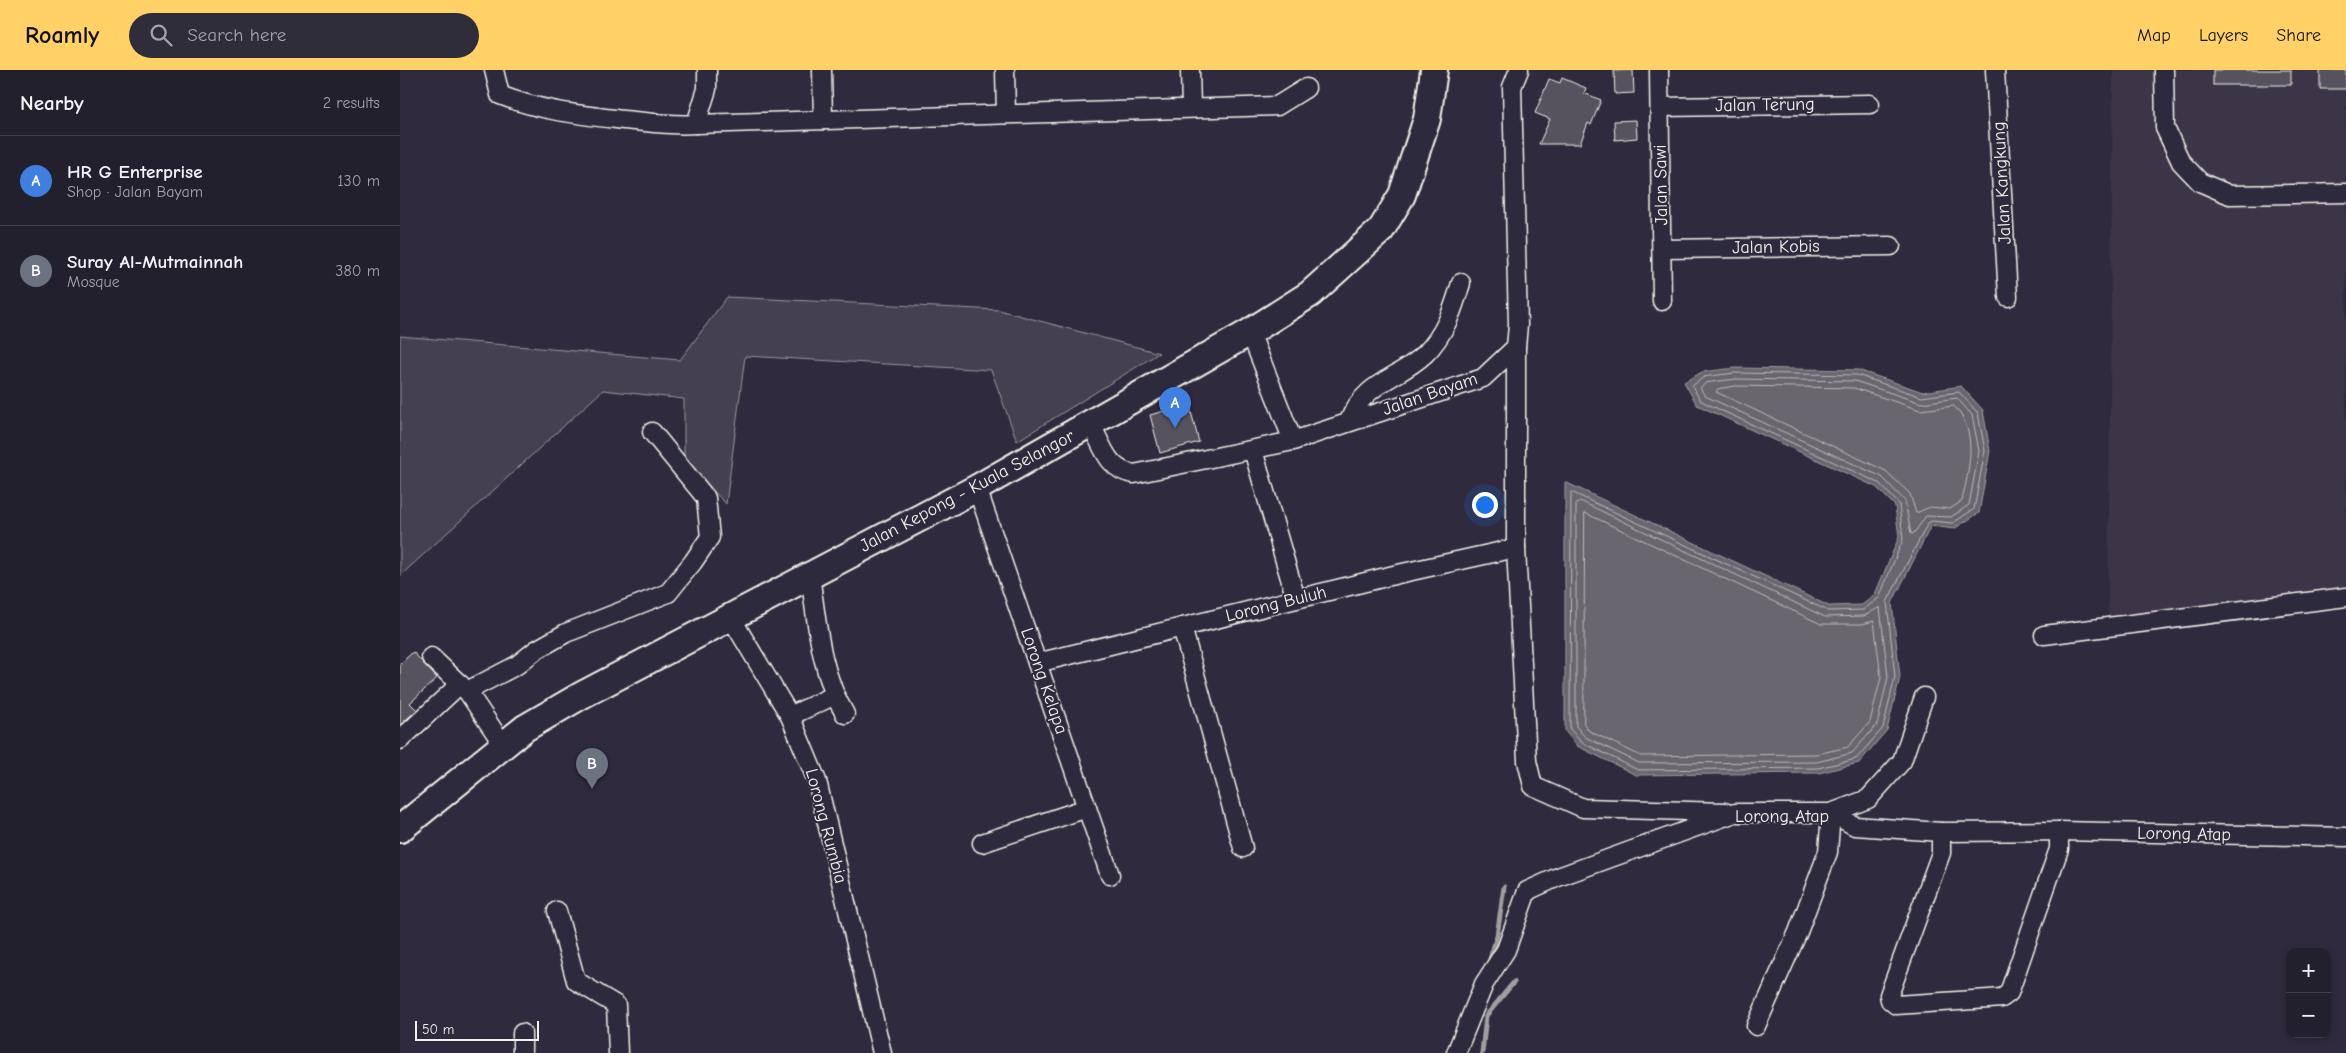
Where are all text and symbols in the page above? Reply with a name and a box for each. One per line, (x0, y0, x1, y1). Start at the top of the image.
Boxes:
search box (129, 13, 479, 58)
text: Roamly (25, 21, 99, 49)
icon: search (147, 21, 175, 49)
text: Search here (187, 24, 286, 46)
text: Map (2137, 25, 2171, 46)
text: Layers (2199, 25, 2248, 46)
text: Share (2276, 25, 2321, 46)
text: Nearby (20, 91, 84, 115)
text: 2 results (323, 94, 380, 112)
street label: Jalan Terung (1715, 94, 1815, 116)
street label: Jalan Kangkung (1988, 121, 2016, 245)
street label: Jalan Sawi (1650, 144, 1672, 226)
text: HR G Enterprise (67, 161, 203, 183)
text: A (32, 172, 40, 190)
text: 130 m (337, 172, 380, 190)
text: Shop · Jalan Bayam (67, 183, 203, 201)
street label: Jalan Kobis (1732, 236, 1820, 258)
text: Suray Al-Mutmainnah (67, 251, 243, 273)
text: B (31, 262, 41, 280)
text: 380 m (335, 262, 380, 280)
text: Mosque (67, 273, 120, 291)
street label: Jalan Bayam (1380, 368, 1480, 420)
pin: A (1159, 387, 1191, 428)
street label: Jalan Kepong - Kuala Selangor (856, 425, 1079, 557)
your location (1472, 492, 1498, 518)
street label: Lorong Buluh (1223, 581, 1329, 627)
street label: Lorong Kelapa (1016, 625, 1072, 737)
pin: B (576, 748, 608, 789)
street label: Lorong Rumbia (801, 766, 851, 886)
street label: Lorong Atap (1735, 806, 1829, 827)
street label: Lorong Atap (2137, 823, 2231, 845)
map controls (2286, 948, 2331, 1038)
button: + (2286, 948, 2331, 993)
button: − (2286, 993, 2331, 1038)
scale bar (415, 1018, 539, 1041)
text: 50 m (422, 1021, 454, 1038)

